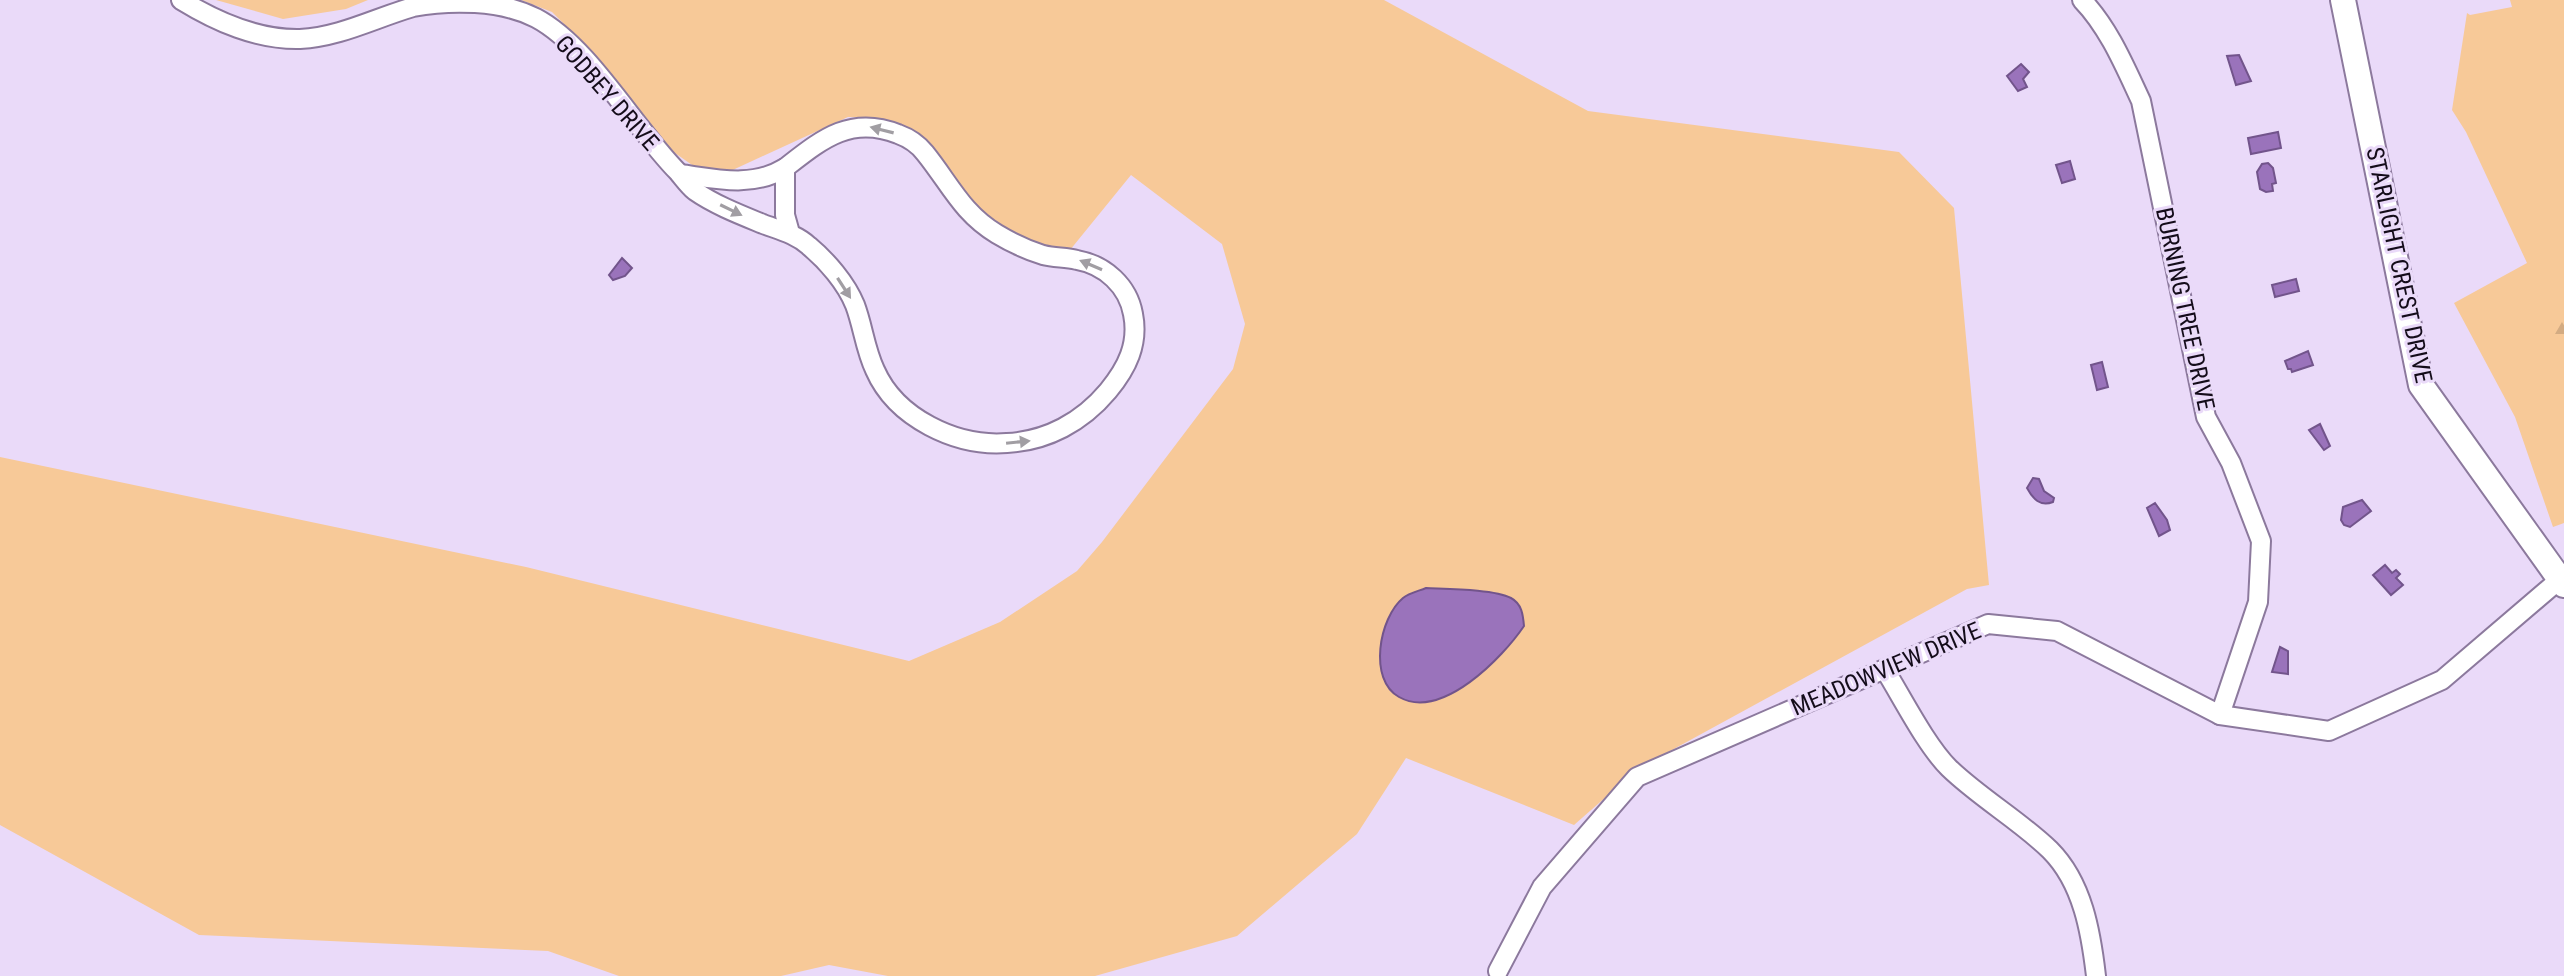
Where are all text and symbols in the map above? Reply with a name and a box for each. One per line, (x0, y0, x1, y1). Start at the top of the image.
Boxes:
street label: GODBEY DRIVE (549, 30, 665, 156)
one-way arrow (869, 123, 894, 135)
street label: STARLIGHT CREST DRIVE (2360, 145, 2438, 386)
one-way arrow (720, 203, 743, 216)
street label: BURNING TREE DRIVE (2150, 205, 2220, 413)
one-way arrow (1079, 259, 1102, 272)
one-way arrow (836, 277, 851, 298)
one-way arrow (1006, 436, 1031, 449)
street label: MEADOWVIEW DRIVE (1787, 616, 1985, 722)

